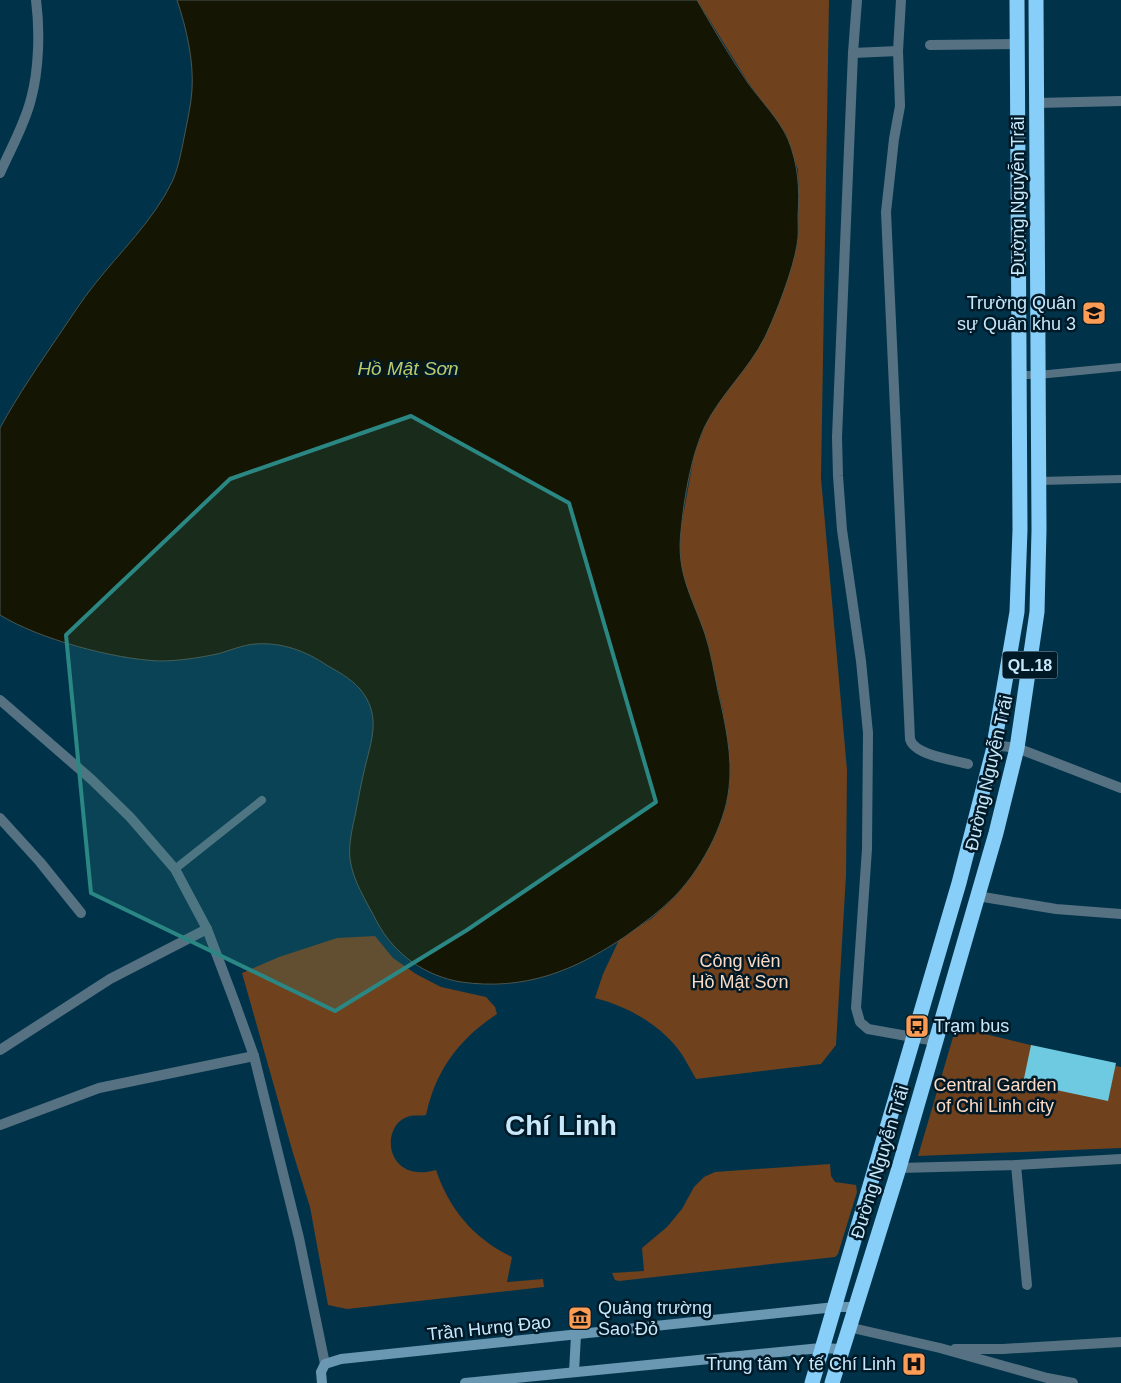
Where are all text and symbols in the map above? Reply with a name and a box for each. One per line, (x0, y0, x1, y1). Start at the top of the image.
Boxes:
street label: Đường Nguyễn Trãi (1007, 117, 1028, 275)
place label: Trường Quân sự Quân khu 3 (957, 293, 1076, 334)
school or university icon: Trường Quân sự Quân khu 3 (1081, 300, 1107, 326)
water label: Hồ Mật Sơn (357, 358, 459, 379)
road number: QL.18 (1002, 652, 1058, 678)
street label: Đường Nguyễn Trãi (960, 693, 1017, 853)
park label: Công viên Hồ Mật Sơn (692, 951, 788, 992)
bus stop icon: Trạm bus (904, 1013, 930, 1039)
place label: Trạm bus (934, 1016, 1009, 1036)
park label: Central Garden of Chi Linh city (933, 1075, 1057, 1116)
street label: Đường Nguyễn Trãi (846, 1083, 913, 1241)
district label: Chí Linh (505, 1110, 617, 1141)
place label: Quảng trường Sao Đỏ (598, 1298, 712, 1339)
museum icon: Quảng trường Sao Đỏ (567, 1305, 593, 1331)
street label: Trần Hưng Đạo (426, 1312, 552, 1344)
hospital icon: Trung tâm Y tế Chí Linh (901, 1351, 927, 1377)
place label: Trung tâm Y tế Chí Linh (706, 1354, 896, 1374)

